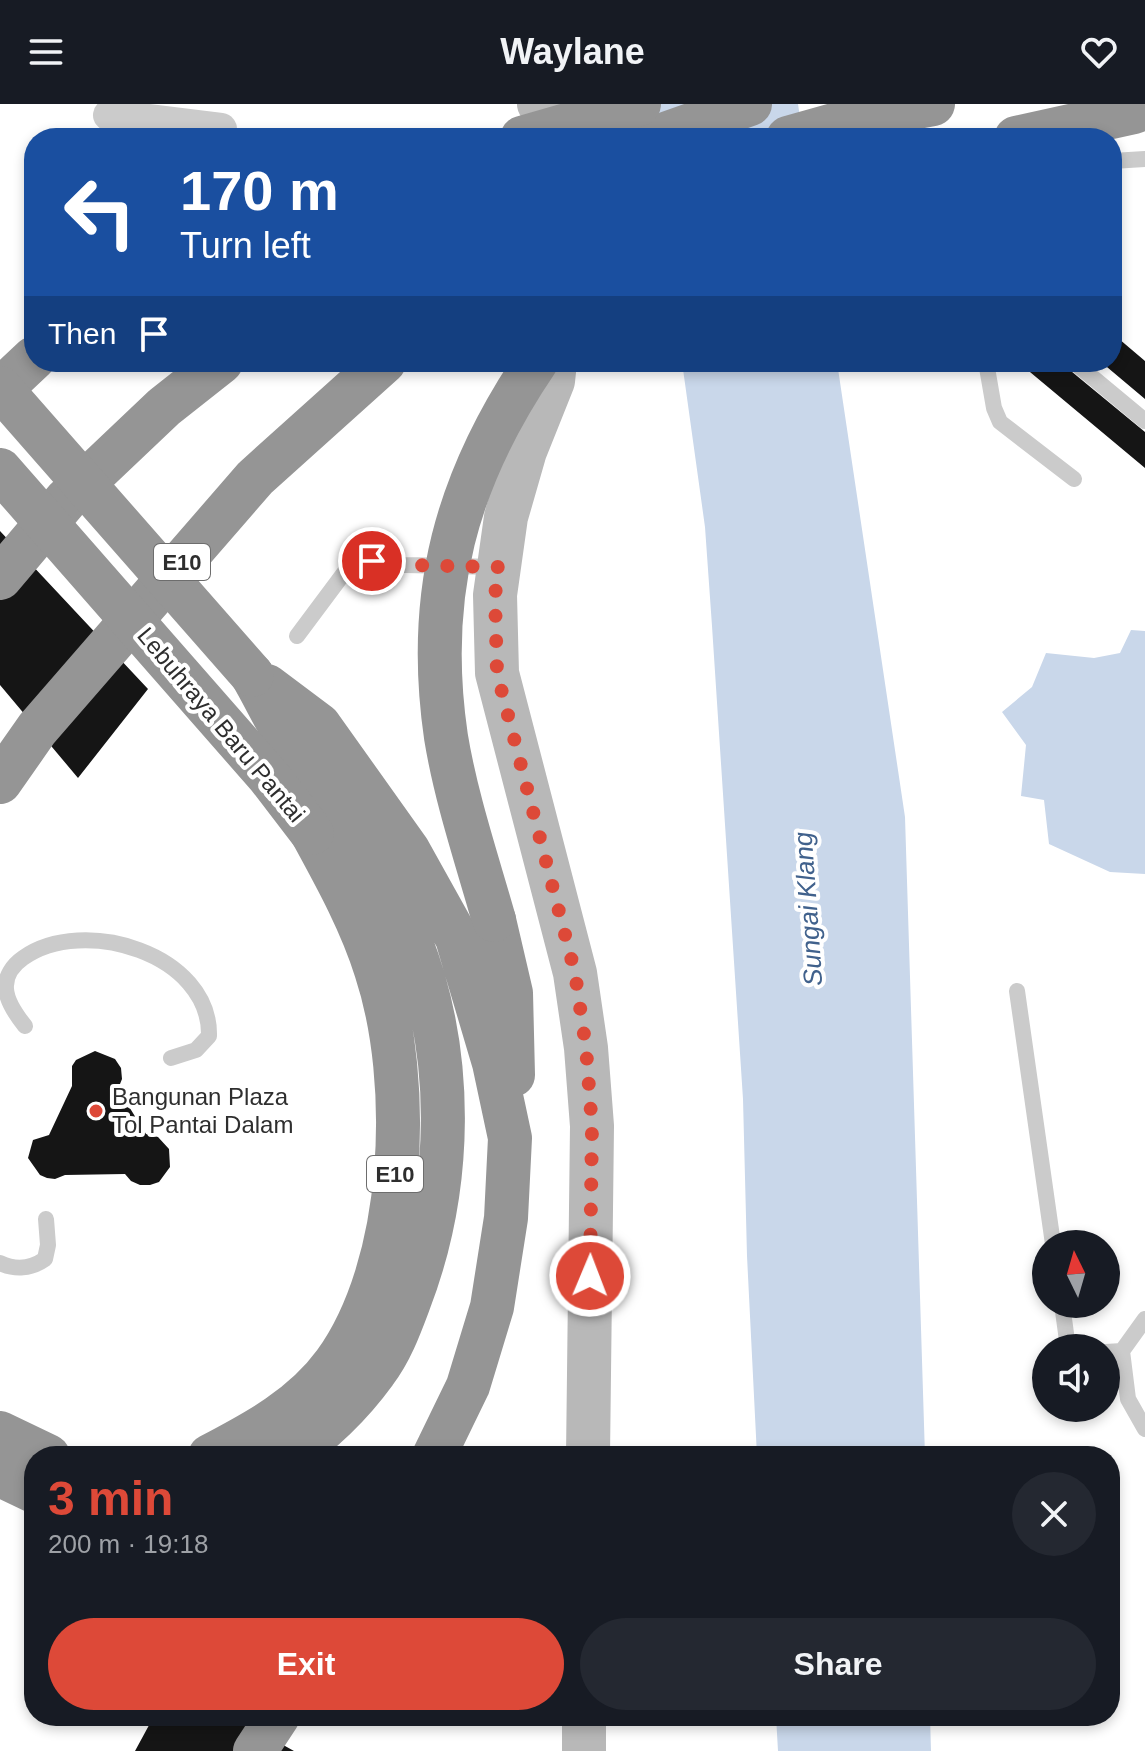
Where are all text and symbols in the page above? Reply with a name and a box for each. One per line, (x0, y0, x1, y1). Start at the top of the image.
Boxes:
icon: menu (24, 30, 68, 74)
icon: heart (1077, 30, 1121, 74)
text: Waylane (500, 31, 645, 72)
text: 170 m (180, 159, 339, 222)
icon: left (48, 160, 152, 264)
text: Turn left (180, 225, 311, 266)
icon: arrive (132, 312, 176, 356)
text: Then (48, 317, 116, 350)
pin (338, 527, 406, 595)
icon: arrive (350, 539, 394, 583)
road number: E10 (154, 544, 210, 580)
street label: Lebuhraya Baru Pantai (132, 622, 311, 827)
water label: Sungai Klang (788, 830, 828, 987)
place label: Bangunan Plaza Tol Pantai Dalam (112, 1083, 293, 1138)
marker: Bangunan Plaza Tol Pantai Dalam (87, 1102, 105, 1120)
road number: E10 (367, 1156, 423, 1192)
north arrow (1032, 1230, 1120, 1318)
map controls (1032, 1230, 1120, 1422)
position arrow (548, 1234, 632, 1318)
button: sound (1032, 1334, 1120, 1422)
text: 3 min (48, 1472, 173, 1525)
button: close (1012, 1472, 1096, 1556)
text: 200 m · 19:18 (48, 1529, 208, 1559)
button: Exit (48, 1618, 564, 1710)
button: Share (580, 1618, 1096, 1710)

